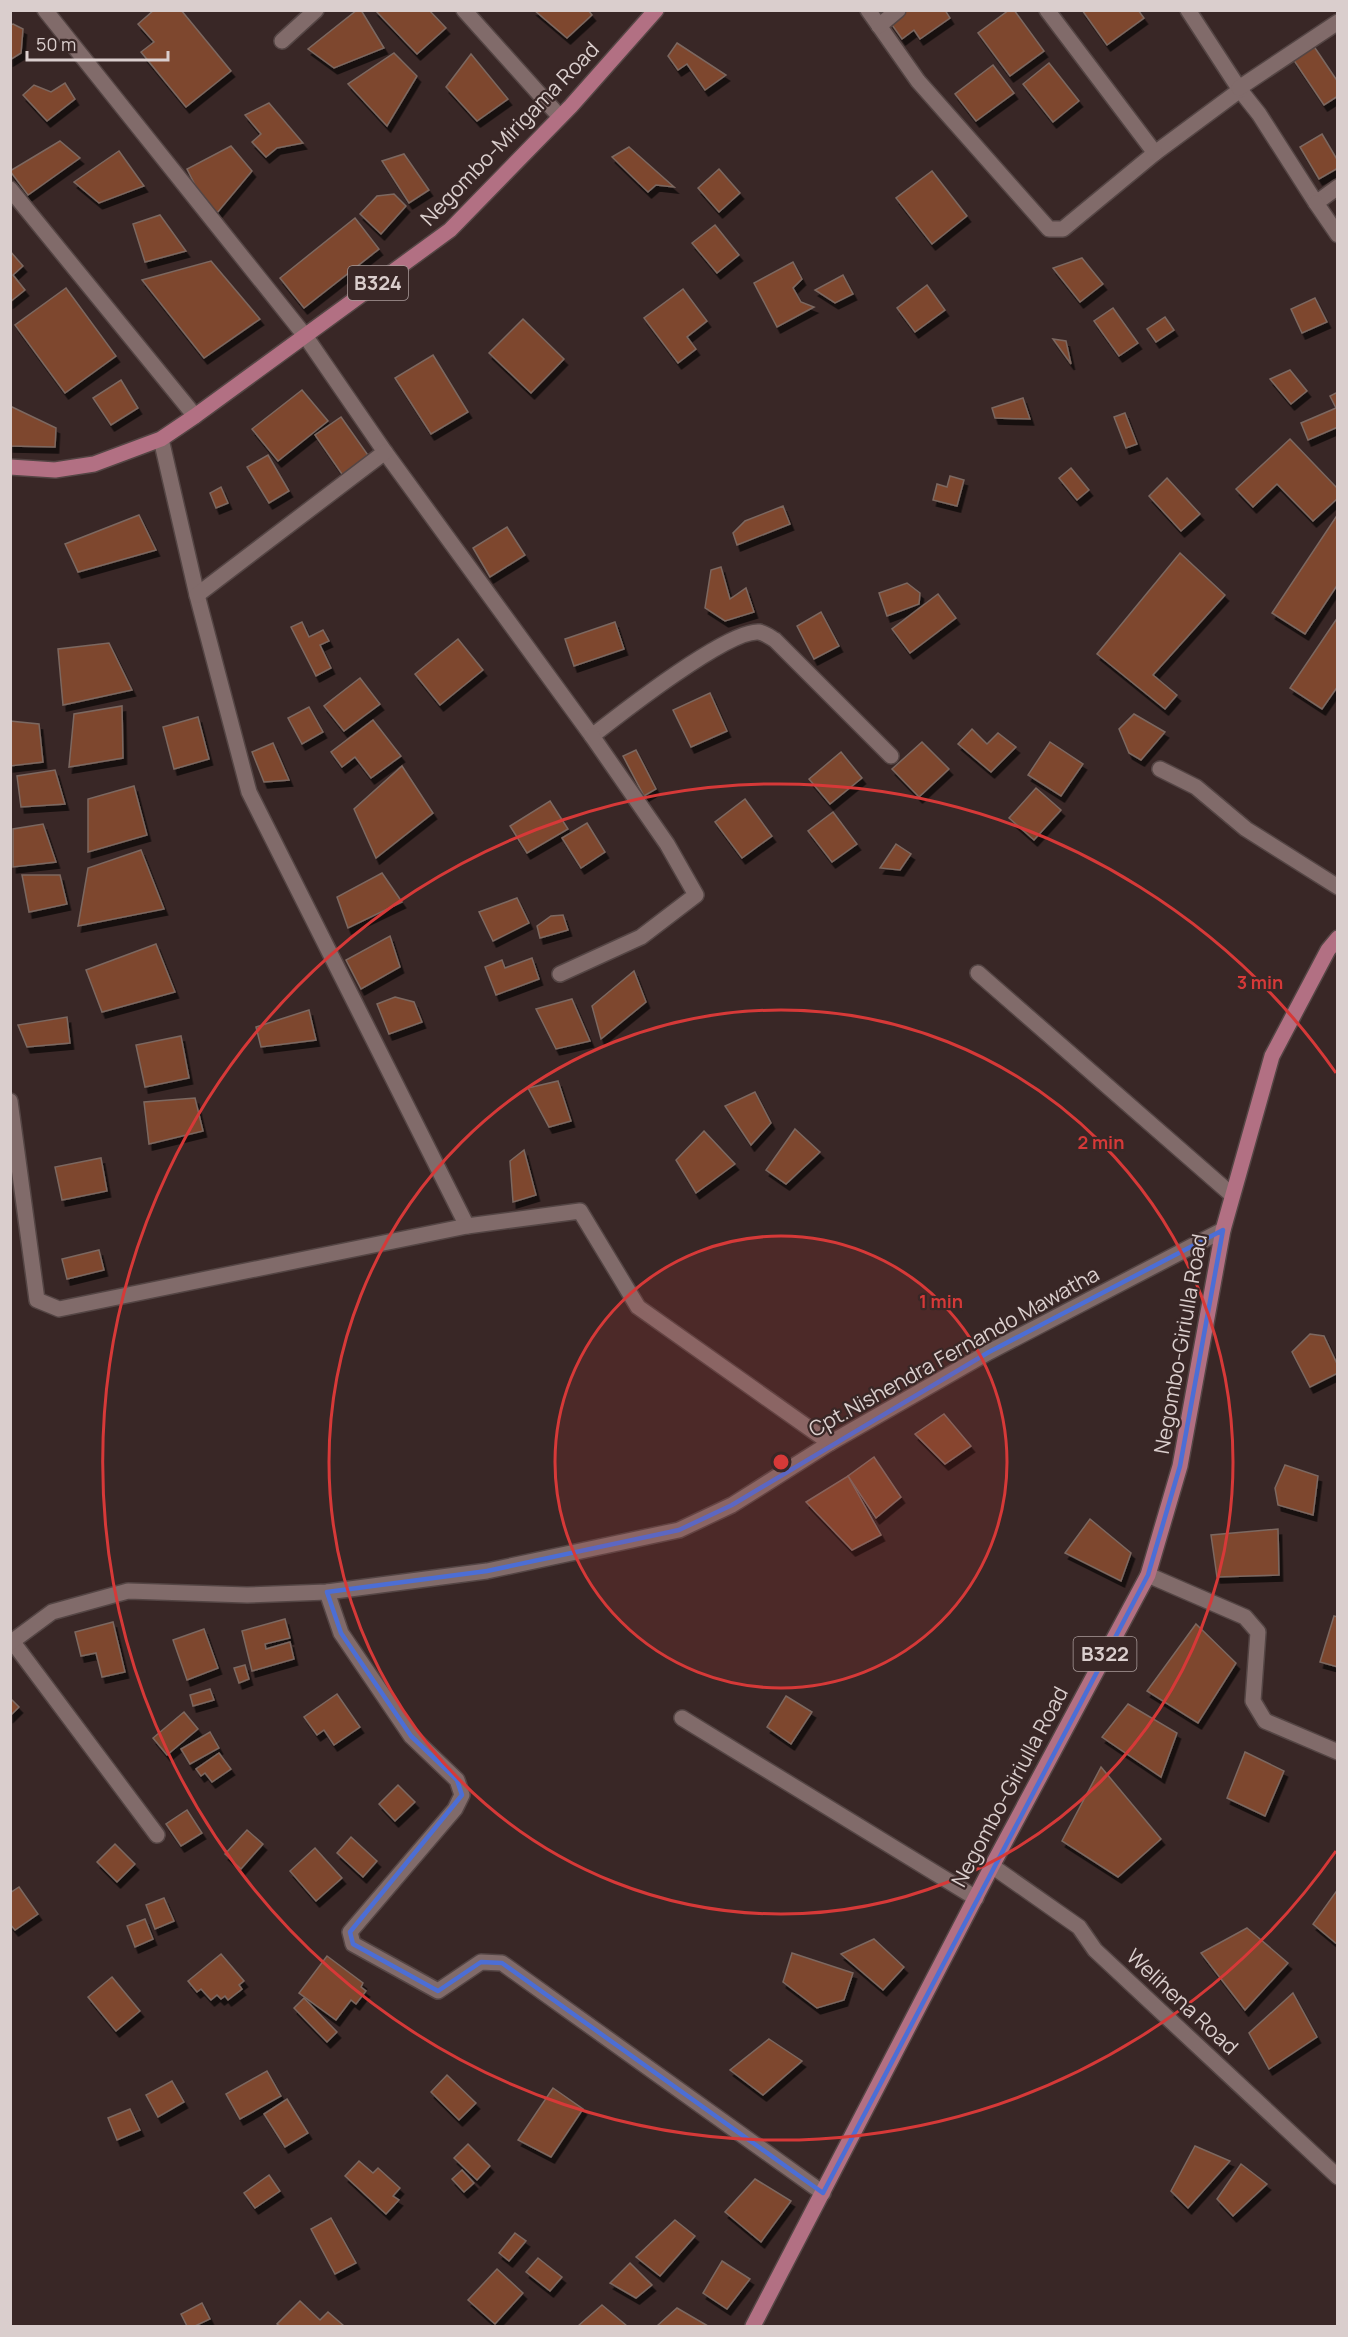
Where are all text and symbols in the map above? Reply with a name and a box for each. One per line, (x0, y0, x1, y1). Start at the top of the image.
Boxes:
scale bar (27, 24, 168, 62)
text: 50 m (36, 32, 76, 56)
street label: Negombo-Mirigama Road (414, 35, 605, 231)
road number: B324 (348, 266, 408, 300)
text: 3 min (1237, 970, 1283, 994)
text: 2 min (1078, 1130, 1124, 1154)
street label: Negombo-Giriulla Road (1147, 1232, 1213, 1456)
street label: Cpt.Nishendra Fernando Mawatha (803, 1259, 1104, 1443)
text: 1 min (919, 1289, 963, 1313)
centre of rings (771, 1452, 791, 1472)
road number: B322 (1074, 1637, 1136, 1671)
street label: Negombo-Giriulla Road (944, 1681, 1074, 1892)
street label: Welihena Road (1121, 1942, 1245, 2060)

